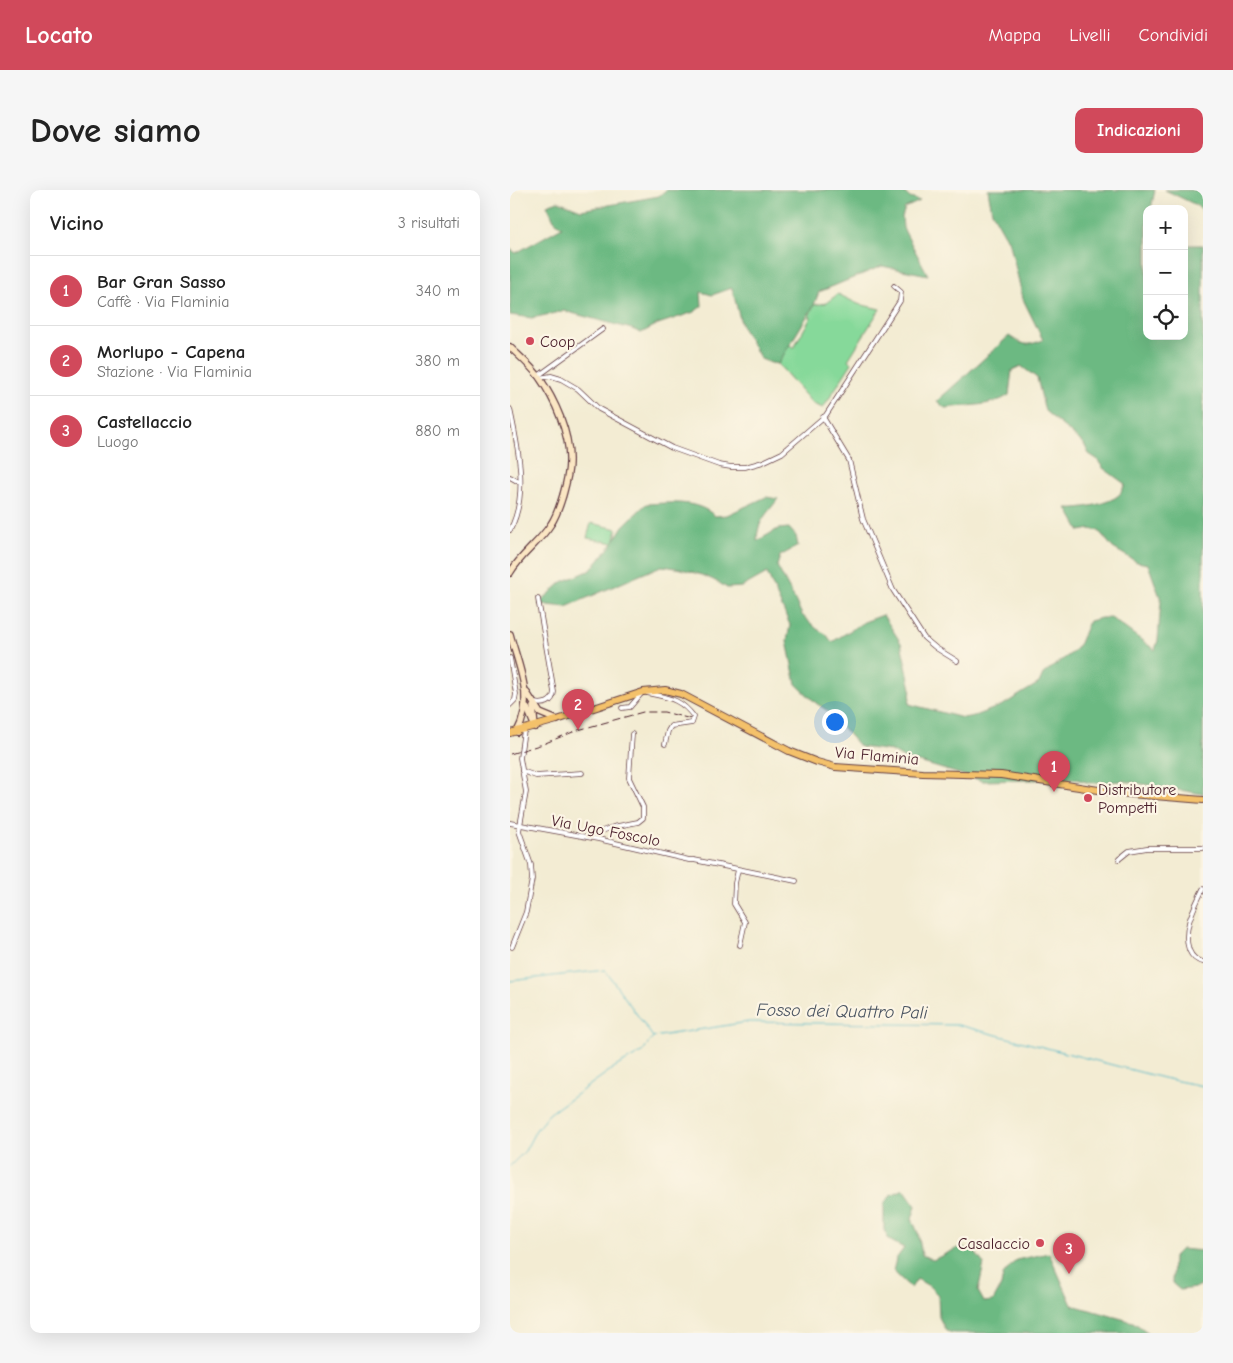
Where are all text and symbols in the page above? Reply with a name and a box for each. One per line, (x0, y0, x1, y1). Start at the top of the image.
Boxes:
text: Locato (25, 21, 93, 49)
text: Mappa (989, 25, 1041, 46)
text: Livelli (1069, 25, 1111, 46)
text: Condividi (1139, 25, 1208, 46)
button: Indicazioni (1075, 108, 1203, 153)
text: Dove siamo (30, 110, 201, 151)
map controls (1143, 205, 1188, 340)
button: + (1143, 205, 1188, 250)
text: Vicino (50, 211, 104, 235)
text: 3 risultati (398, 214, 460, 232)
button: − (1143, 250, 1188, 295)
text: Bar Gran Sasso (97, 271, 226, 293)
text: 1 (63, 282, 69, 300)
text: 340 m (416, 282, 460, 300)
text: Caffè · Via Flaminia (97, 293, 229, 311)
button: locate (1143, 295, 1188, 340)
place label: Coop (540, 333, 575, 351)
marker: Coop (524, 335, 536, 347)
text: Morlupo - Capena (97, 341, 245, 363)
text: 2 (62, 352, 70, 370)
text: 380 m (415, 352, 460, 370)
text: Stazione · Via Flaminia (97, 363, 252, 381)
text: Castellaccio (97, 411, 192, 433)
text: 3 (62, 422, 70, 440)
text: 880 m (415, 422, 460, 440)
text: Luogo (97, 433, 138, 451)
pin: 2 (562, 689, 594, 730)
your location (822, 709, 848, 735)
street label: Via Flaminia (834, 743, 920, 769)
pin: 1 (1038, 751, 1070, 792)
place label: Distributore Pompetti (1098, 781, 1176, 817)
marker: Distributore Pompetti (1082, 792, 1094, 804)
street label: Via Ugo Foscolo (550, 812, 662, 850)
water label: Fosso dei Quattro Pali (756, 1000, 929, 1024)
pin: 3 (1053, 1233, 1085, 1274)
place label: Casalaccio (958, 1235, 1030, 1253)
marker: Casalaccio (1034, 1237, 1046, 1249)

